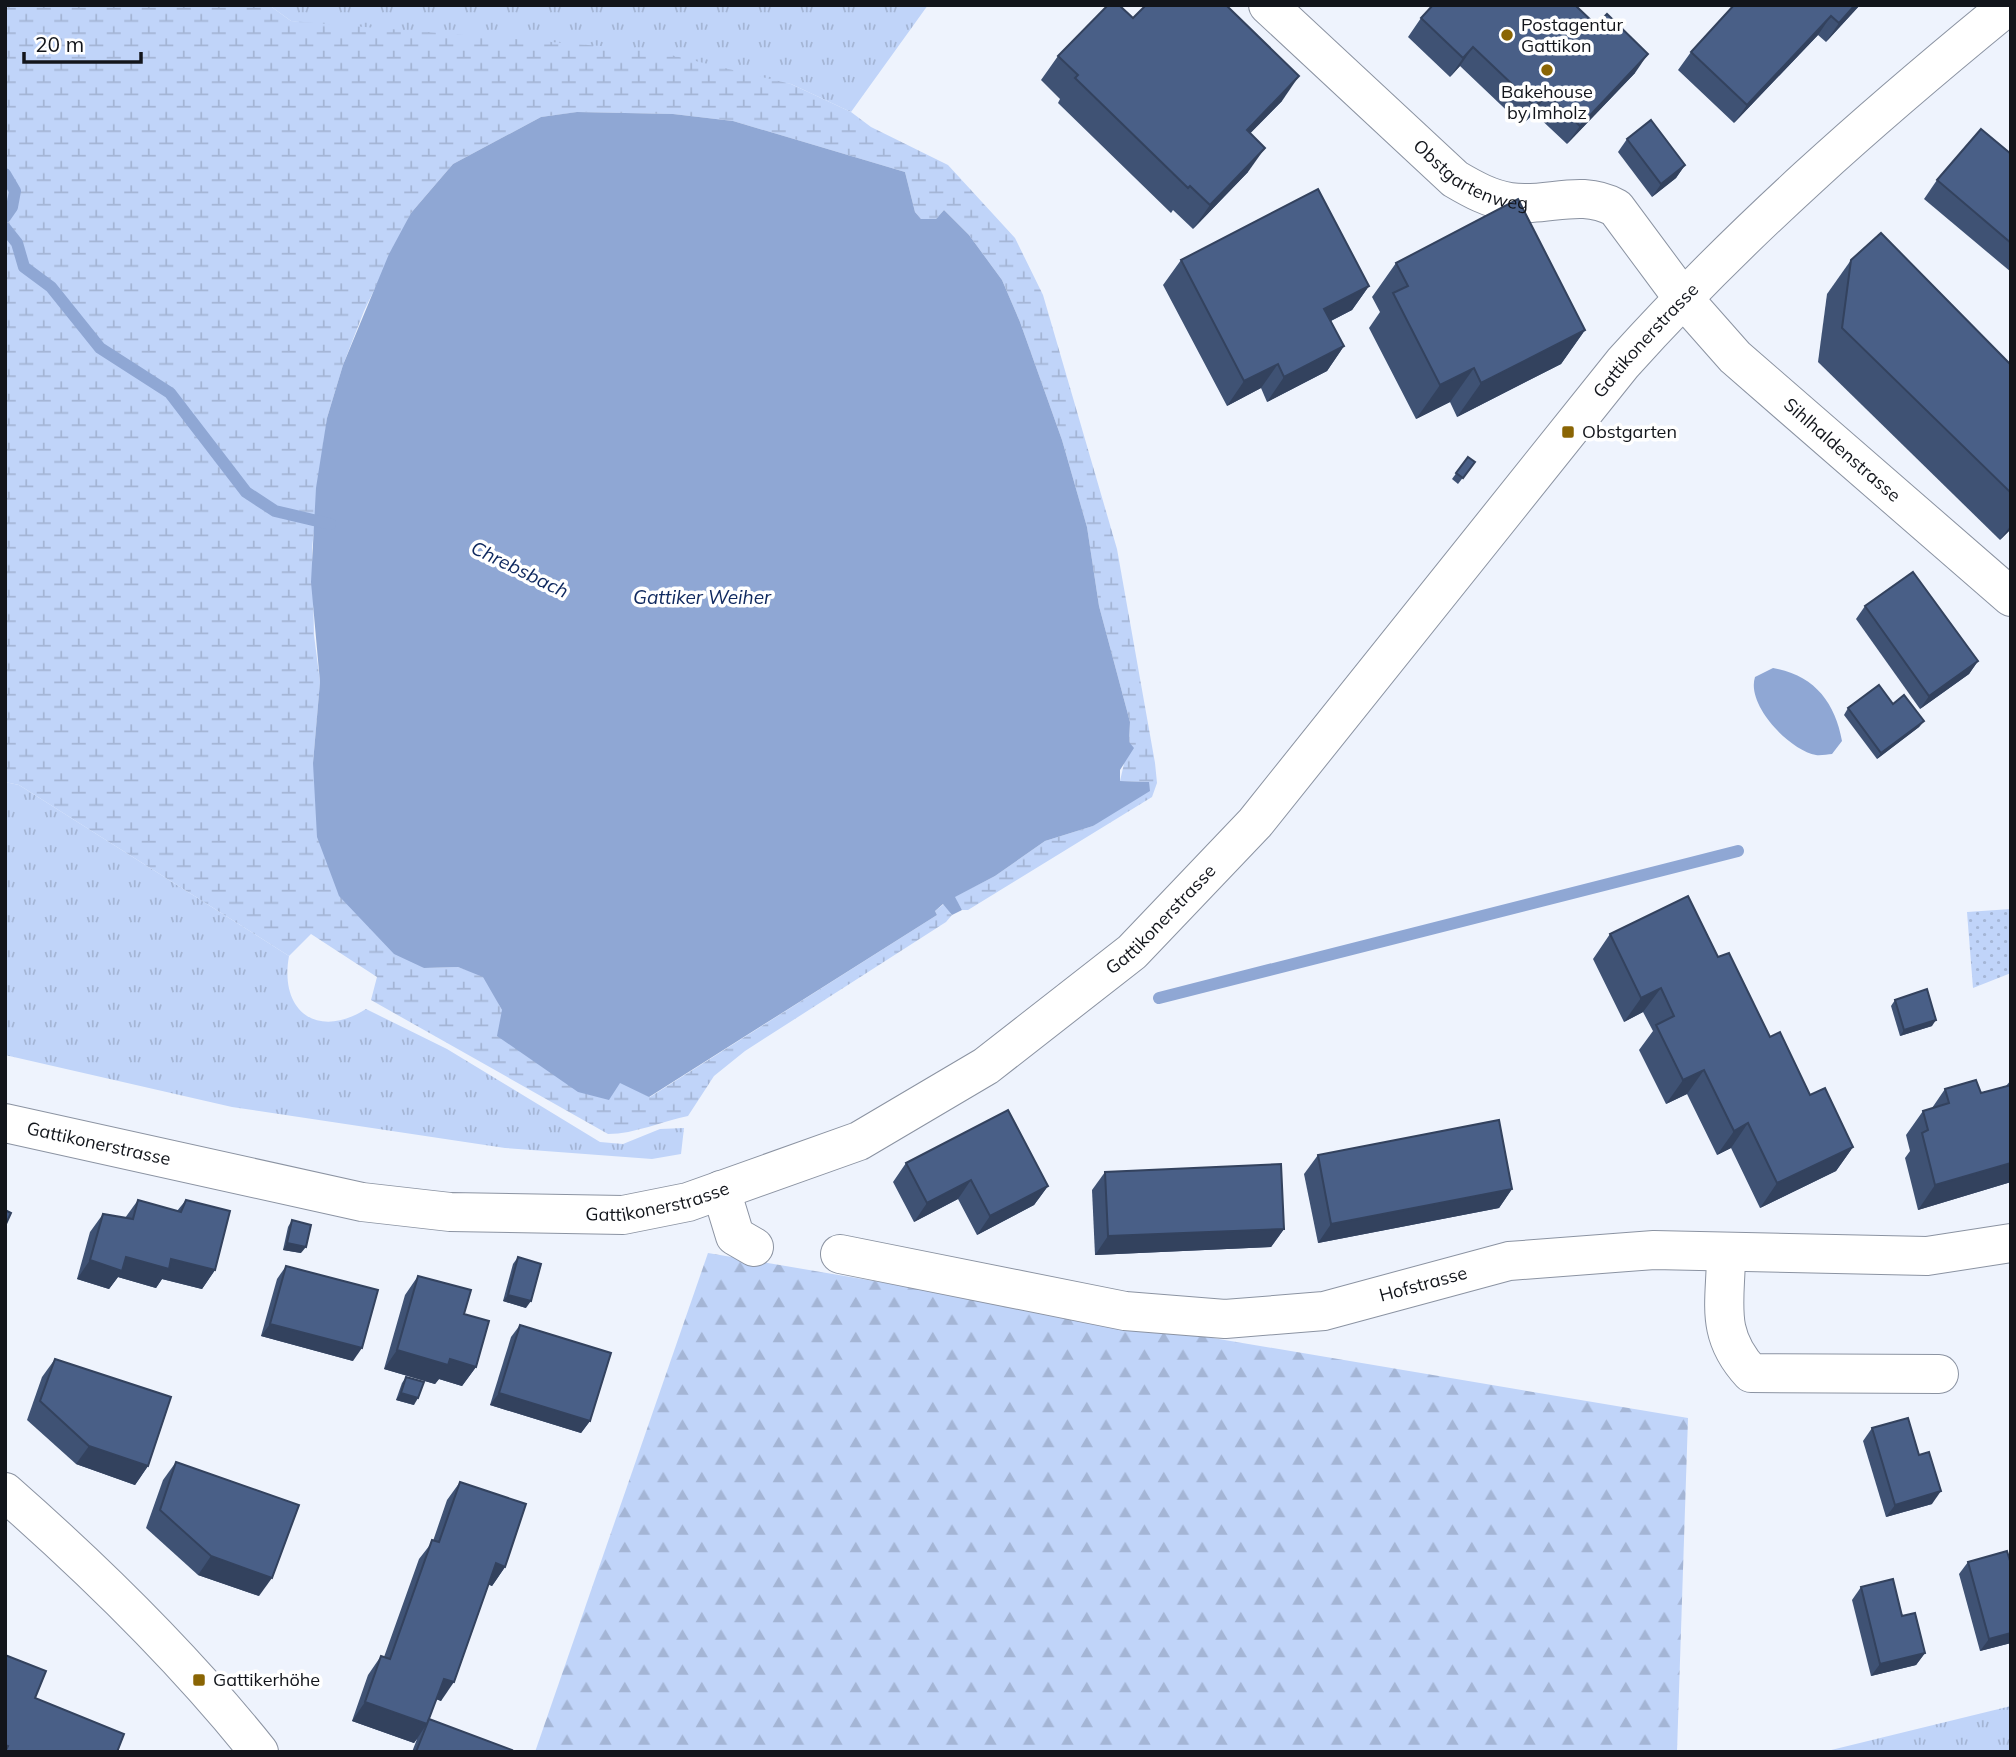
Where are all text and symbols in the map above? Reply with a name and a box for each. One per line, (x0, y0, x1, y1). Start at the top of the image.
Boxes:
place label: Postagentur Gattikon (1521, 13, 1623, 57)
scale bar (24, 21, 142, 65)
marker: Postagentur Gattikon (1499, 27, 1515, 43)
text: 20 m (35, 31, 84, 57)
marker: Bakehouse by Imholz (1539, 62, 1555, 78)
place label: Bakehouse by Imholz (1501, 80, 1593, 124)
street label: Obstgartenweg (1409, 134, 1528, 214)
street label: Gattikonerstrasse (1588, 278, 1703, 402)
street label: Sihlhaldenstrasse (1779, 393, 1906, 507)
place label: Obstgarten (1582, 420, 1677, 443)
marker: Obstgarten (1560, 424, 1576, 440)
water label: Chrebsbach (467, 535, 573, 603)
water label: Gattiker Weiher (633, 585, 772, 609)
street label: Gattikonerstrasse (1101, 859, 1220, 979)
street label: Gattikonerstrasse (25, 1116, 173, 1170)
street label: Gattikonerstrasse (585, 1176, 732, 1226)
street label: Hofstrasse (1377, 1261, 1470, 1307)
place label: Gattikerhöhe (213, 1668, 320, 1691)
marker: Gattikerhöhe (191, 1672, 207, 1688)

